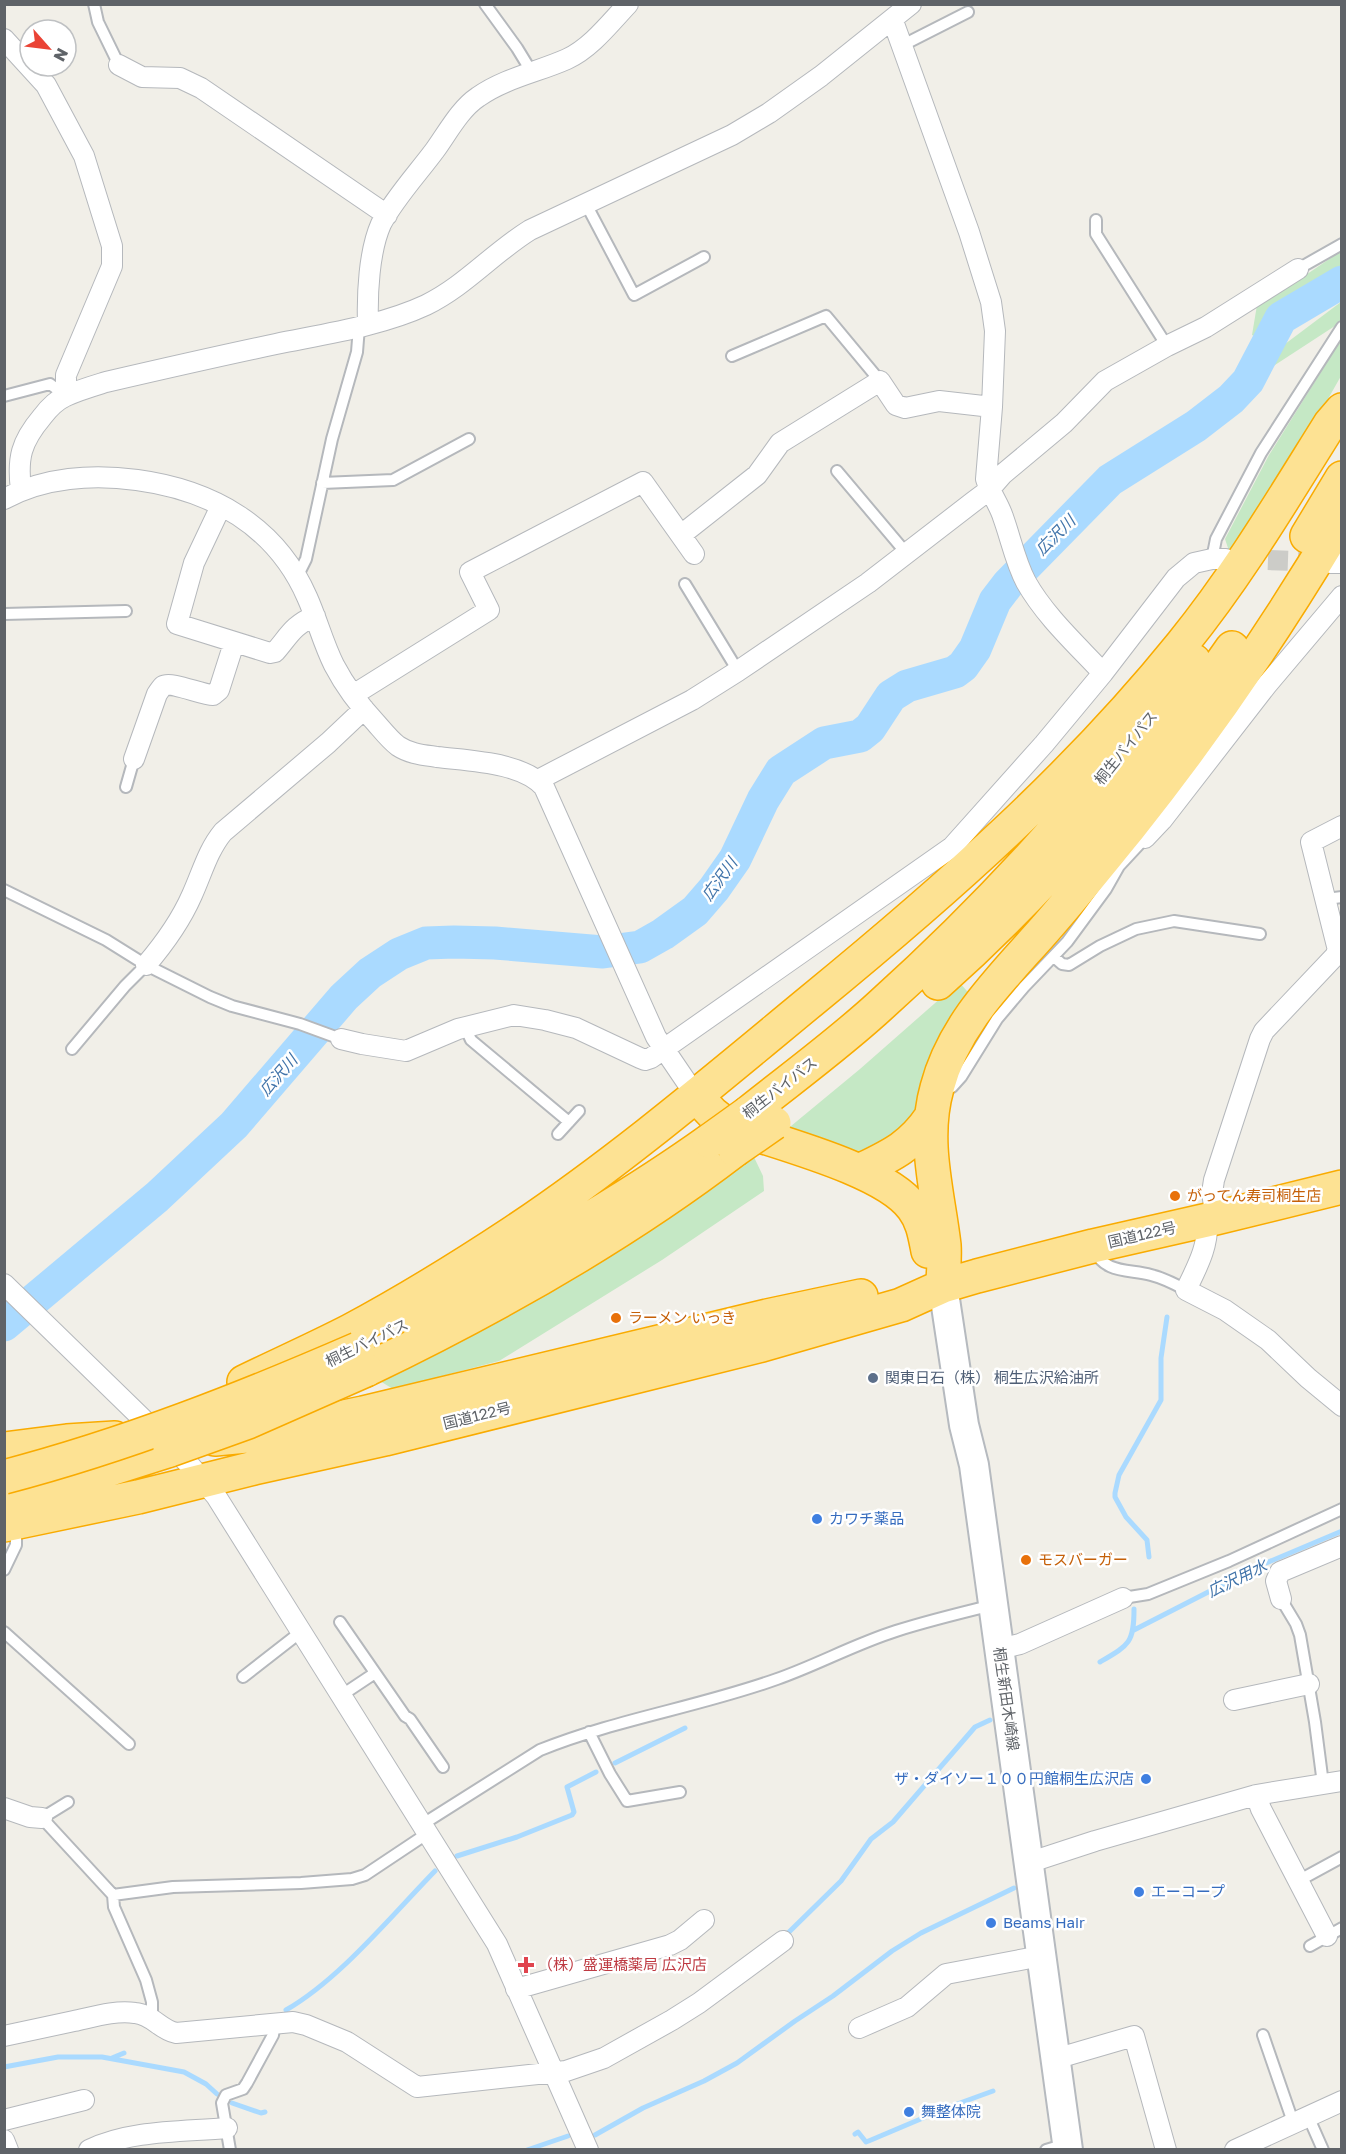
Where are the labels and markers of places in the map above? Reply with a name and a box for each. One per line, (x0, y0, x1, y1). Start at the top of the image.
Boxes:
place label: がってん寿司桐生店 (1187, 1186, 1321, 1204)
marker: がってん寿司桐生店 (1168, 1189, 1182, 1203)
place label: ラーメン いっき (628, 1308, 736, 1326)
marker: ラーメン いっき (609, 1311, 623, 1325)
place label: 関東日石（株） 桐生広沢給油所 (885, 1368, 1099, 1386)
marker: 関東日石（株） 桐生広沢給油所 (866, 1371, 880, 1385)
place label: カワチ薬品 (829, 1509, 904, 1527)
marker: カワチ薬品 (810, 1512, 824, 1526)
place label: モスバーガー (1038, 1550, 1128, 1568)
marker: モスバーガー (1019, 1553, 1033, 1567)
place label: ザ・ダイソー１００円館桐生広沢店 (894, 1769, 1134, 1787)
marker: ザ・ダイソー１００円館桐生広沢店 (1139, 1772, 1153, 1786)
place label: エーコープ (1151, 1882, 1225, 1900)
marker: エーコープ (1132, 1885, 1146, 1899)
place label: Beams Hair (1003, 1913, 1085, 1931)
marker: Beams Hair (984, 1916, 998, 1930)
place label: （株）盛運橋薬局 広沢店 (538, 1955, 707, 1973)
marker: （株）盛運橋薬局 広沢店 (519, 1958, 533, 1972)
place label: 舞整体院 (921, 2102, 981, 2120)
marker: 舞整体院 (902, 2105, 916, 2119)

